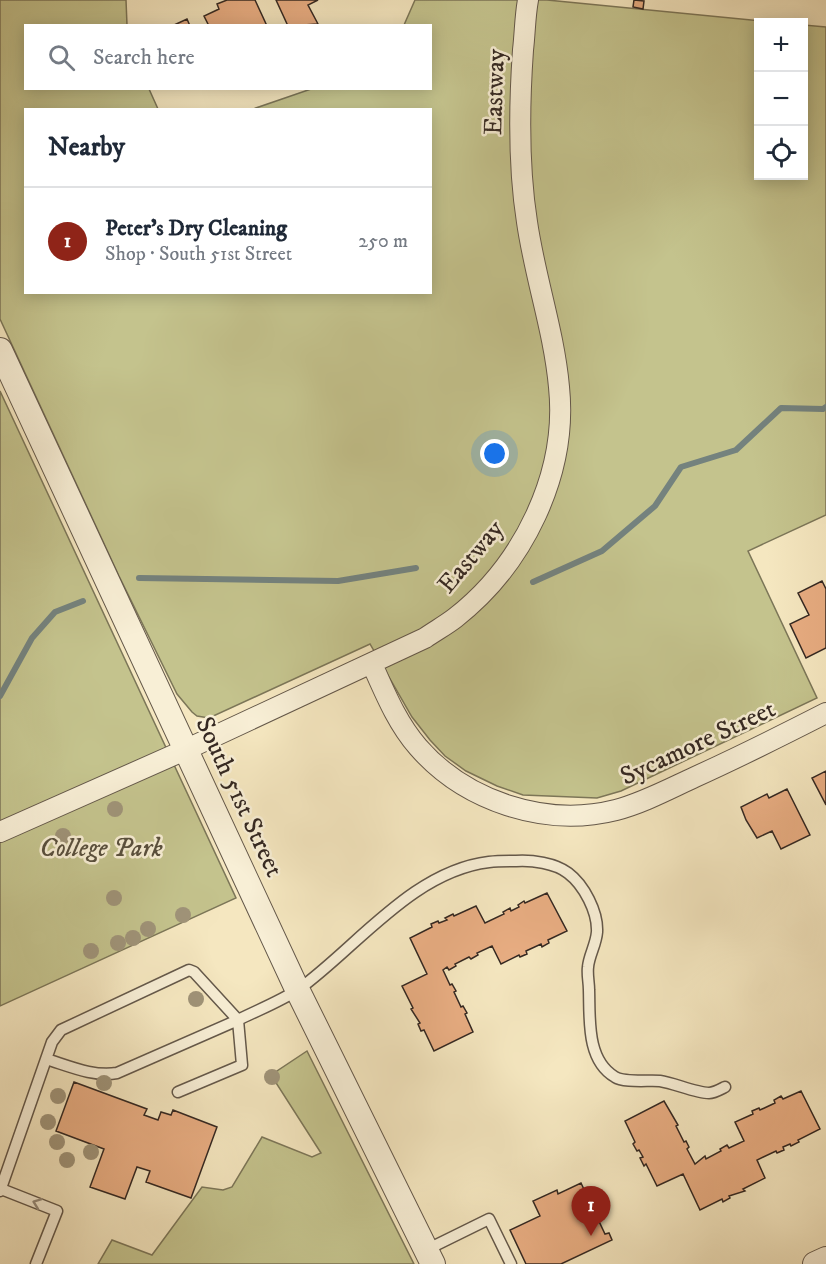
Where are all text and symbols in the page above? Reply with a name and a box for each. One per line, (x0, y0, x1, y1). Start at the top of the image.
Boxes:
map controls (754, 18, 808, 180)
button: + (754, 18, 808, 72)
search box (24, 24, 432, 90)
icon: search (45, 41, 78, 74)
text: Search here (93, 44, 195, 71)
street label: Eastway (477, 48, 513, 136)
button: − (754, 72, 808, 126)
button: locate (754, 126, 808, 180)
text: Nearby (48, 131, 125, 164)
text: Peter's Dry Cleaning (105, 215, 287, 242)
text: 1 (64, 229, 71, 254)
text: 250 m (358, 229, 408, 254)
text: Shop · South 51st Street (105, 242, 292, 267)
your location (480, 439, 509, 468)
street label: Eastway (431, 513, 512, 601)
street label: Sycamore Street (615, 693, 781, 793)
street label: South 51st Street (188, 712, 290, 882)
park label: College Park (39, 832, 163, 865)
pin: 1 (572, 1186, 610, 1236)
one-way arrow (32, 1197, 43, 1210)

